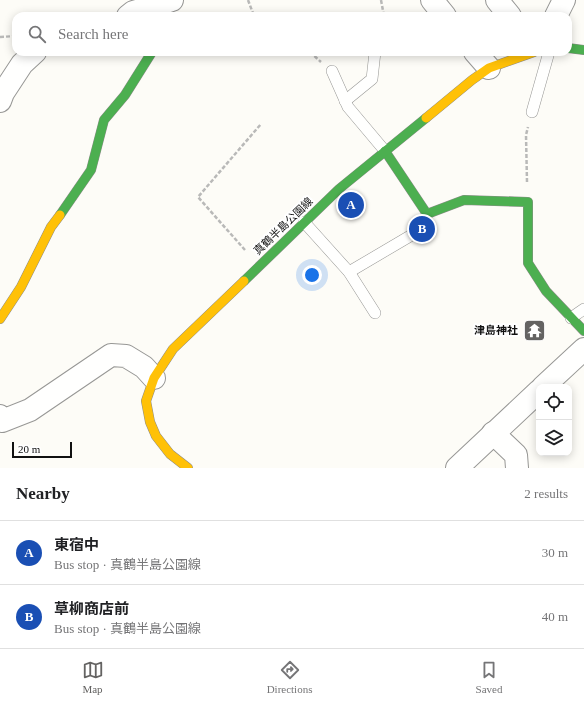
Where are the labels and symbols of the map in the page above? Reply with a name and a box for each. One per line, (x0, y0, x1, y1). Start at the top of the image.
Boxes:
pin: A (338, 190, 364, 220)
street label: 真鶴半島公園線 (251, 195, 315, 257)
pin: B (409, 214, 435, 244)
your location (302, 265, 322, 285)
temple icon: 津島神社 (521, 317, 547, 343)
place label: 津島神社 (474, 324, 518, 336)
scale bar (12, 440, 72, 459)

